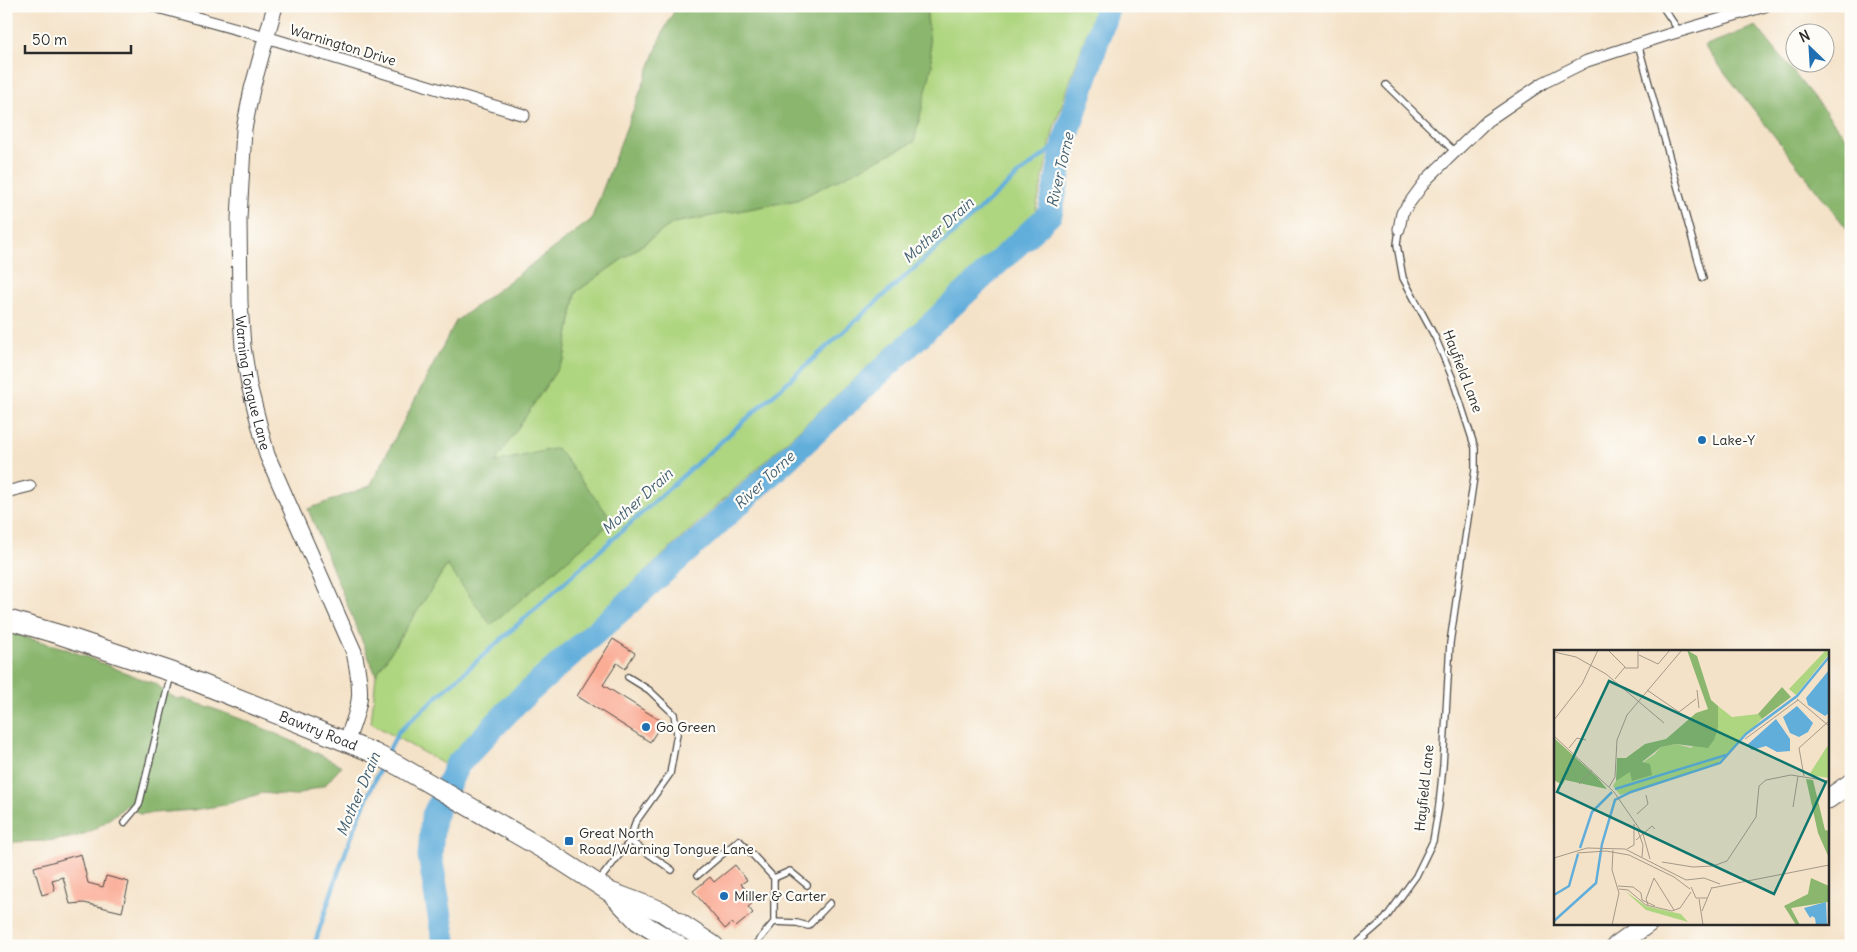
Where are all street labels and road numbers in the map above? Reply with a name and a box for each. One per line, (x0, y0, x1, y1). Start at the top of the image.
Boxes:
street label: Warnington Drive (288, 20, 398, 70)
street label: Warning Tongue Lane (232, 315, 274, 452)
street label: Hayfield Lane (1439, 327, 1487, 415)
street label: Bawtry Road (277, 707, 360, 754)
street label: Hayfield Lane (1410, 744, 1438, 832)

